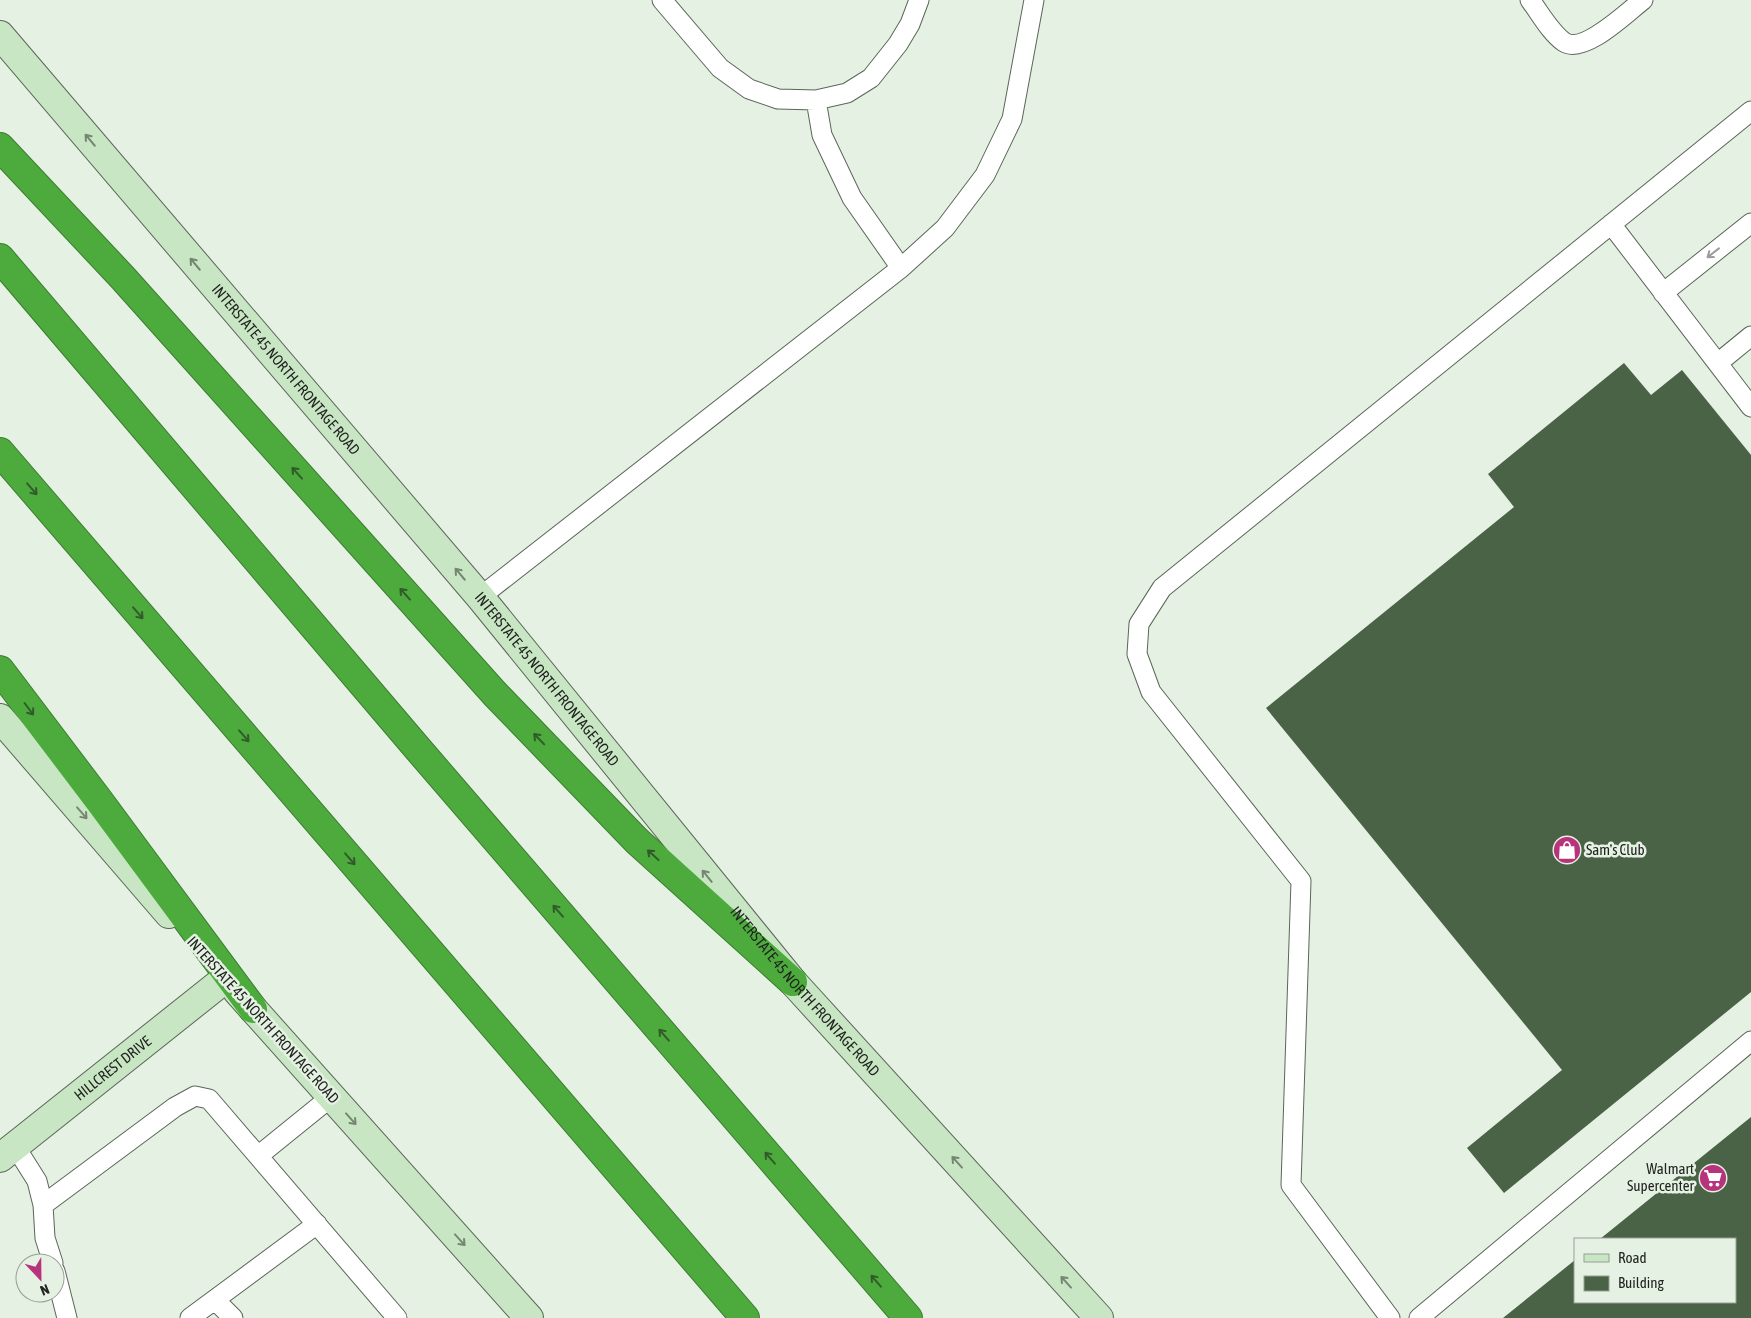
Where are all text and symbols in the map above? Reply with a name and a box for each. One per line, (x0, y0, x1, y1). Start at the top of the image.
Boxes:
one-way arrow (84, 134, 96, 147)
one-way arrow (1707, 248, 1720, 259)
one-way arrow (190, 258, 201, 271)
street label: INTERSTATE 45 NORTH FRONTAGE ROAD (209, 281, 364, 458)
one-way arrow (291, 466, 302, 479)
one-way arrow (26, 483, 38, 496)
one-way arrow (455, 568, 466, 581)
one-way arrow (399, 587, 411, 600)
street label: INTERSTATE 45 NORTH FRONTAGE ROAD (472, 589, 623, 769)
one-way arrow (132, 606, 143, 619)
one-way arrow (24, 702, 35, 715)
one-way arrow (238, 729, 249, 742)
one-way arrow (533, 733, 545, 745)
one-way arrow (76, 807, 88, 820)
shop icon: Sam's Club (1552, 835, 1582, 865)
place label: Sam's Club (1586, 841, 1645, 858)
one-way arrow (646, 849, 659, 861)
one-way arrow (344, 852, 355, 865)
one-way arrow (701, 870, 712, 883)
street label: INTERSTATE 45 NORTH FRONTAGE ROAD (727, 903, 883, 1079)
one-way arrow (552, 905, 564, 918)
street label: INTERSTATE 45 NORTH FRONTAGE ROAD (184, 933, 343, 1107)
one-way arrow (658, 1028, 670, 1041)
street label: HILLCREST DRIVE (71, 1032, 155, 1104)
one-way arrow (345, 1113, 357, 1126)
one-way arrow (764, 1151, 776, 1164)
one-way arrow (951, 1155, 963, 1168)
place label: Walmart Supercenter (1627, 1160, 1695, 1194)
supermarket icon: Walmart Supercenter (1698, 1163, 1728, 1193)
one-way arrow (454, 1234, 465, 1247)
legend (1574, 1238, 1736, 1303)
text: Road (1618, 1249, 1647, 1266)
north arrow (15, 1253, 65, 1303)
text: Building (1618, 1274, 1664, 1291)
one-way arrow (870, 1275, 881, 1288)
one-way arrow (1061, 1276, 1073, 1289)
text: N (38, 1281, 52, 1299)

